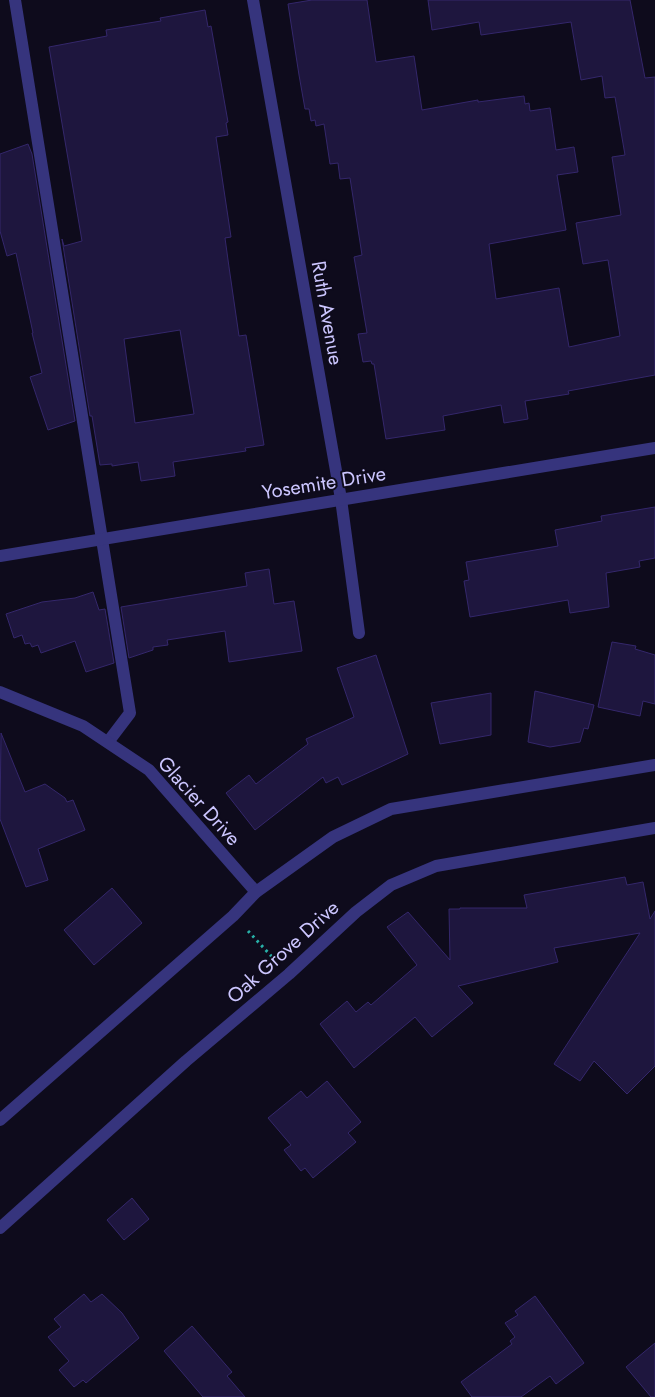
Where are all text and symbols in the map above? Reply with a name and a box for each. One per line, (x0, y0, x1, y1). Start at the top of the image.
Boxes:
street label: Ruth Avenue (304, 259, 350, 367)
street label: Yosemite Drive (260, 459, 388, 507)
street label: Glacier Drive (151, 750, 247, 852)
street label: Oak Grove Drive (220, 894, 346, 1010)

